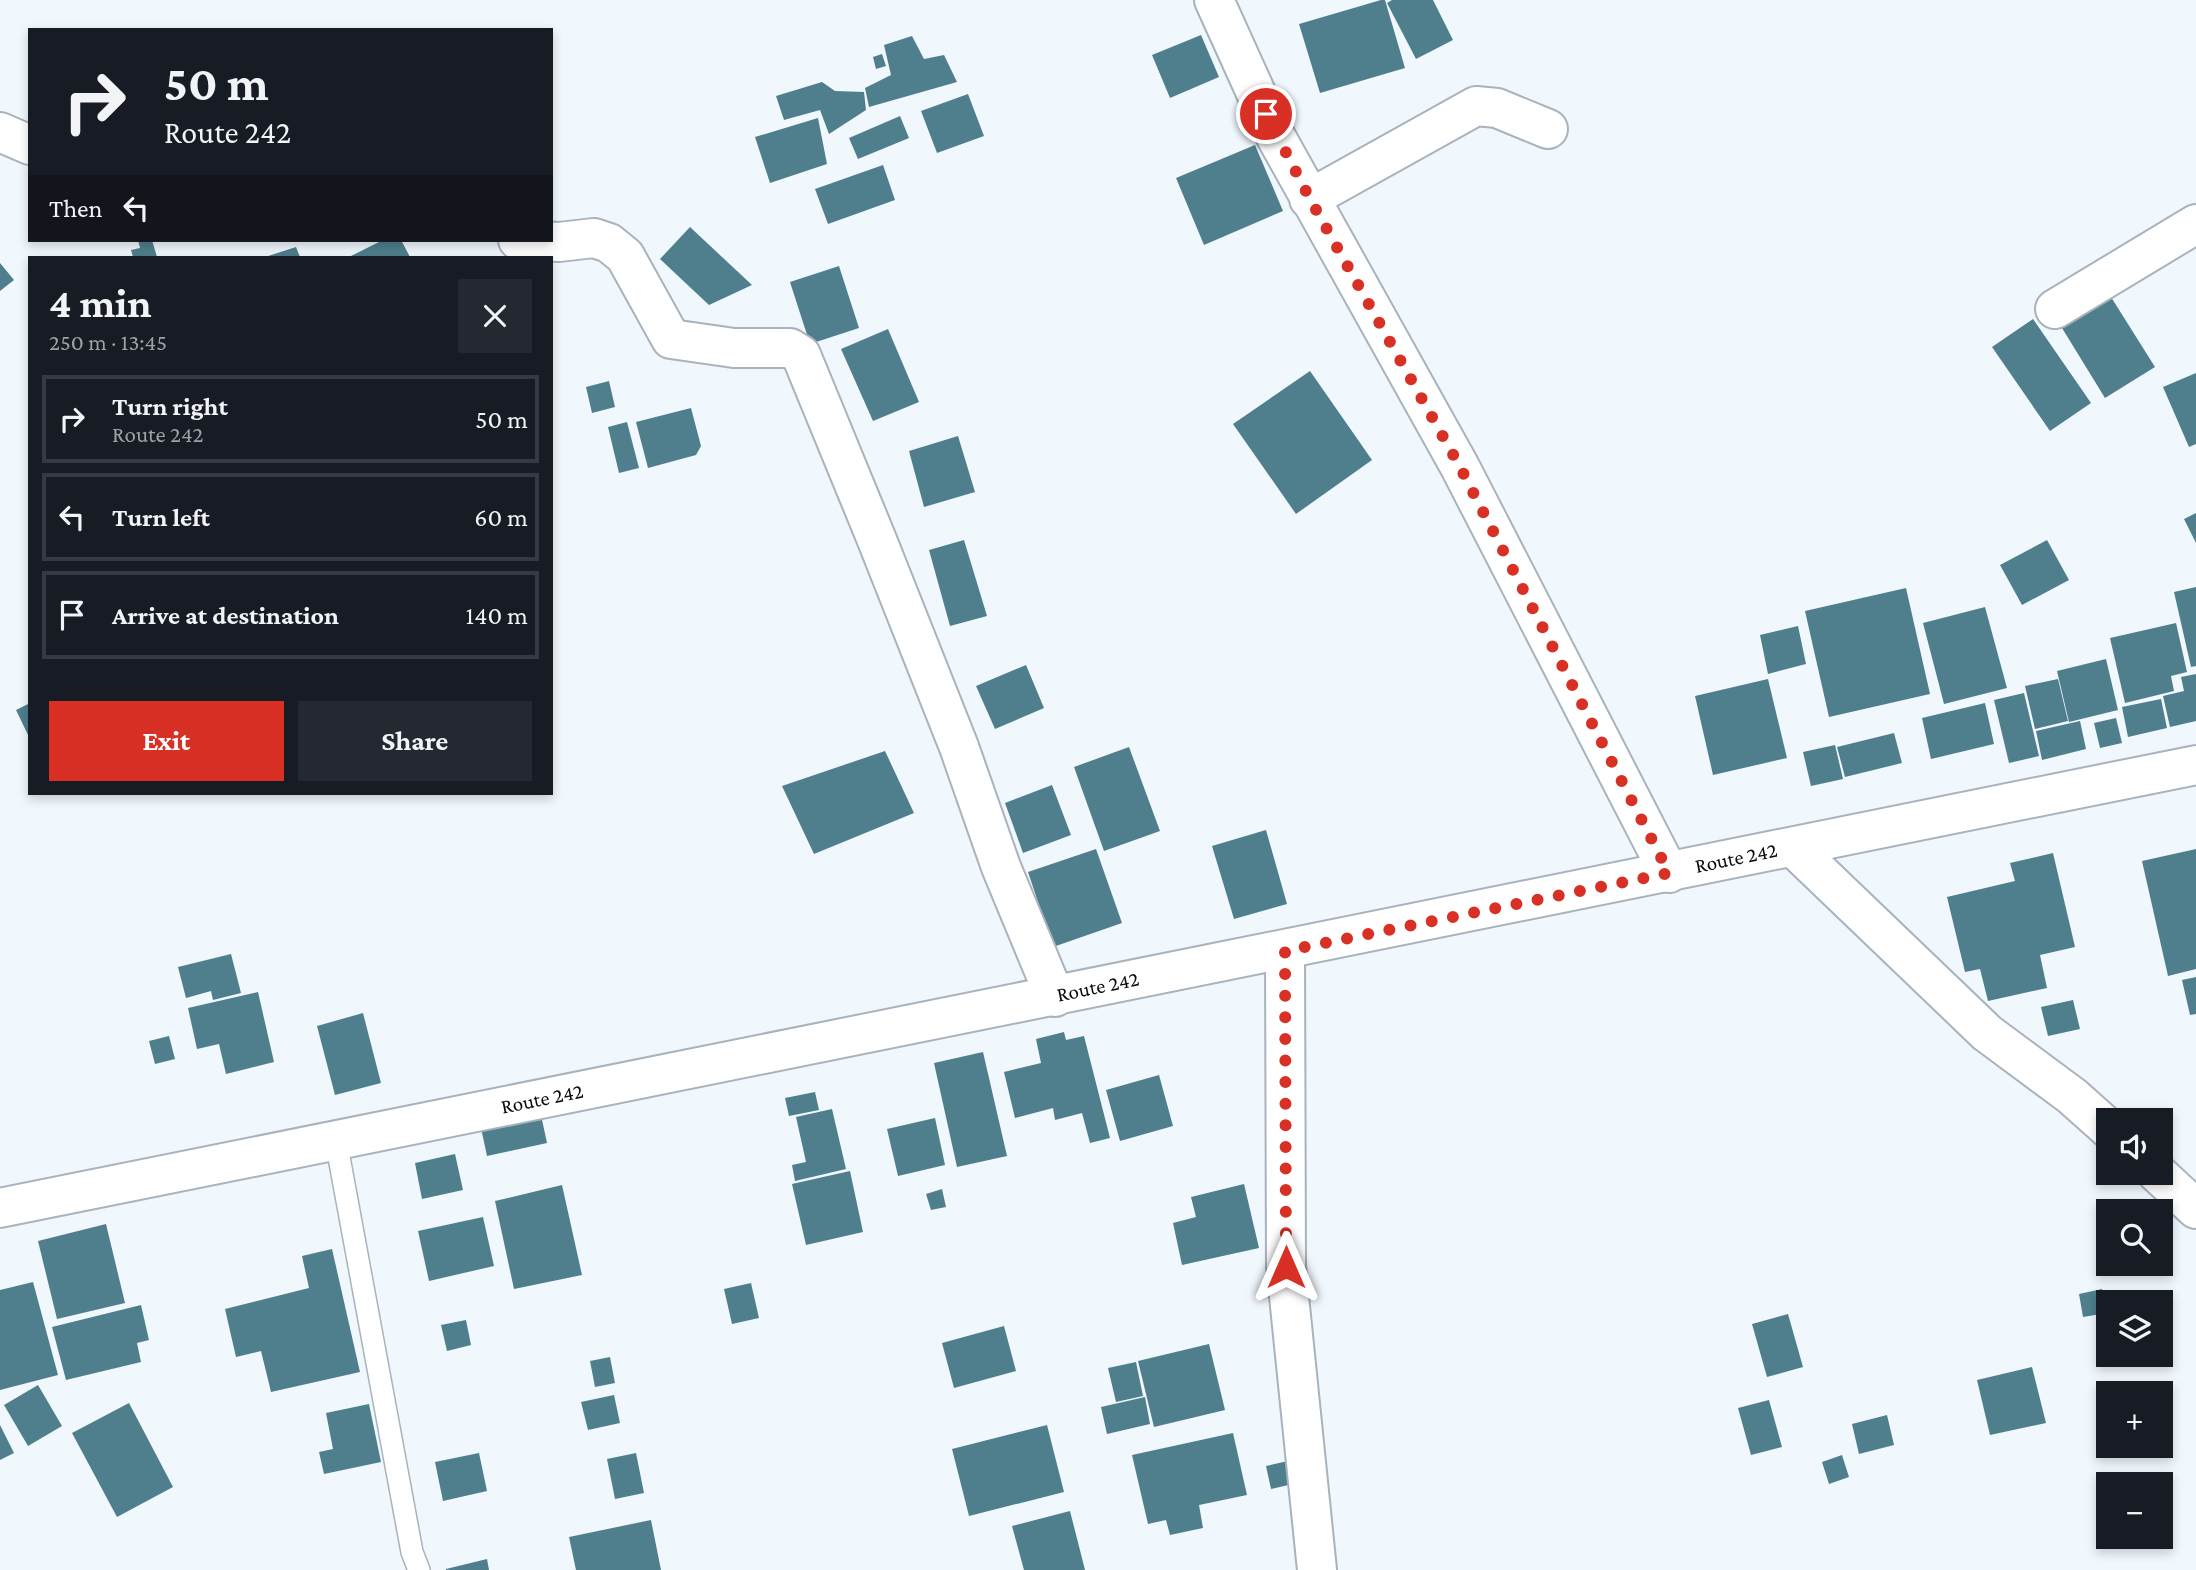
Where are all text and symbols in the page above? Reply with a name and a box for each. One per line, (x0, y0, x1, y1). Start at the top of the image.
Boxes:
icon: right (49, 56, 140, 147)
text: 50 m (164, 56, 269, 111)
pin (1236, 84, 1296, 144)
icon: arrive (1247, 95, 1285, 133)
text: Route 242 (164, 114, 291, 150)
icon: left (117, 189, 155, 227)
text: Then (49, 194, 103, 223)
text: 4 min (49, 279, 152, 326)
button: close (458, 279, 532, 353)
text: 250 m · 13:45 (49, 329, 167, 355)
text: Turn right (112, 392, 228, 421)
icon: right (53, 400, 91, 438)
text: 50 m (475, 405, 528, 434)
text: Route 242 (112, 421, 203, 447)
icon: left (53, 498, 91, 536)
text: Turn left (112, 503, 210, 532)
text: 60 m (474, 503, 528, 532)
icon: arrive (53, 596, 91, 634)
text: Arrive at destination (112, 601, 339, 630)
text: 140 m (466, 601, 528, 630)
button: Exit (49, 701, 284, 781)
button: Share (298, 701, 532, 781)
street label: Route 242 (1693, 838, 1779, 878)
street label: Route 242 (1055, 967, 1141, 1007)
street label: Route 242 (499, 1079, 585, 1119)
map controls (2096, 1108, 2173, 1549)
button: sound (2096, 1108, 2173, 1185)
button: search (2096, 1199, 2173, 1276)
position arrow (1249, 1230, 1323, 1304)
button: layers (2096, 1290, 2173, 1367)
button: + (2096, 1381, 2173, 1458)
button: − (2096, 1472, 2173, 1549)

